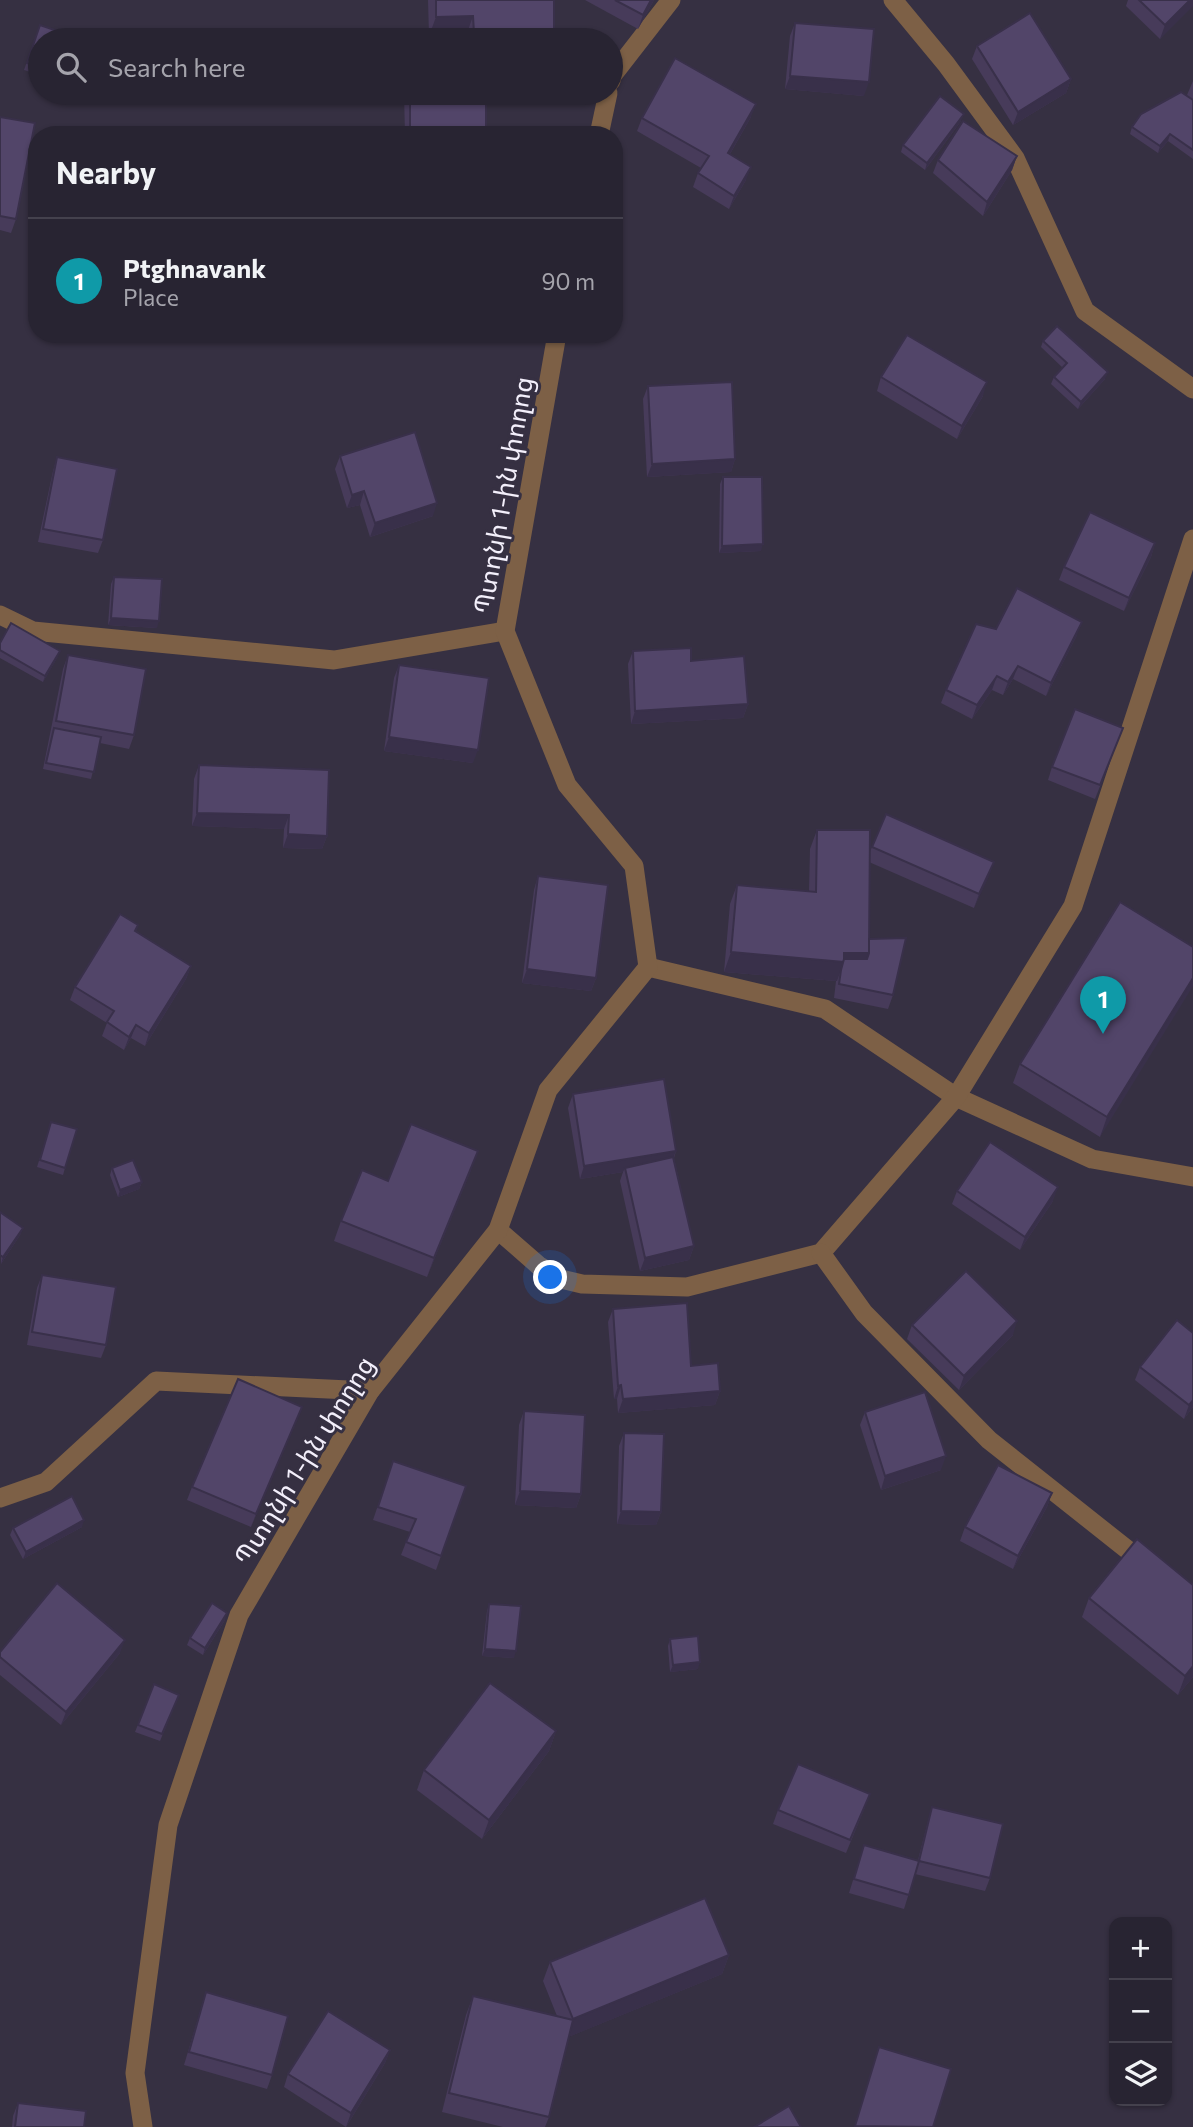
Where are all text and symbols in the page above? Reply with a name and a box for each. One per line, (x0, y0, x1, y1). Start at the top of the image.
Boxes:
search box (28, 28, 623, 105)
icon: search (52, 48, 90, 86)
text: Search here (108, 51, 246, 82)
text: Nearby (56, 153, 156, 190)
text: Ptghnavank (123, 252, 266, 283)
text: 1 (74, 267, 84, 295)
text: 90 m (542, 267, 595, 295)
text: Place (123, 283, 179, 311)
street label: Պտղնի 1-ին փողոց (466, 374, 539, 616)
pin: 1 (1080, 976, 1126, 1034)
your location (533, 1260, 567, 1294)
street label: Պտղնի 1-ին փողոց (226, 1350, 381, 1571)
map controls (1109, 1917, 1172, 2106)
button: + (1109, 1917, 1172, 1980)
button: − (1109, 1980, 1172, 2043)
button: layers (1109, 2043, 1172, 2106)

